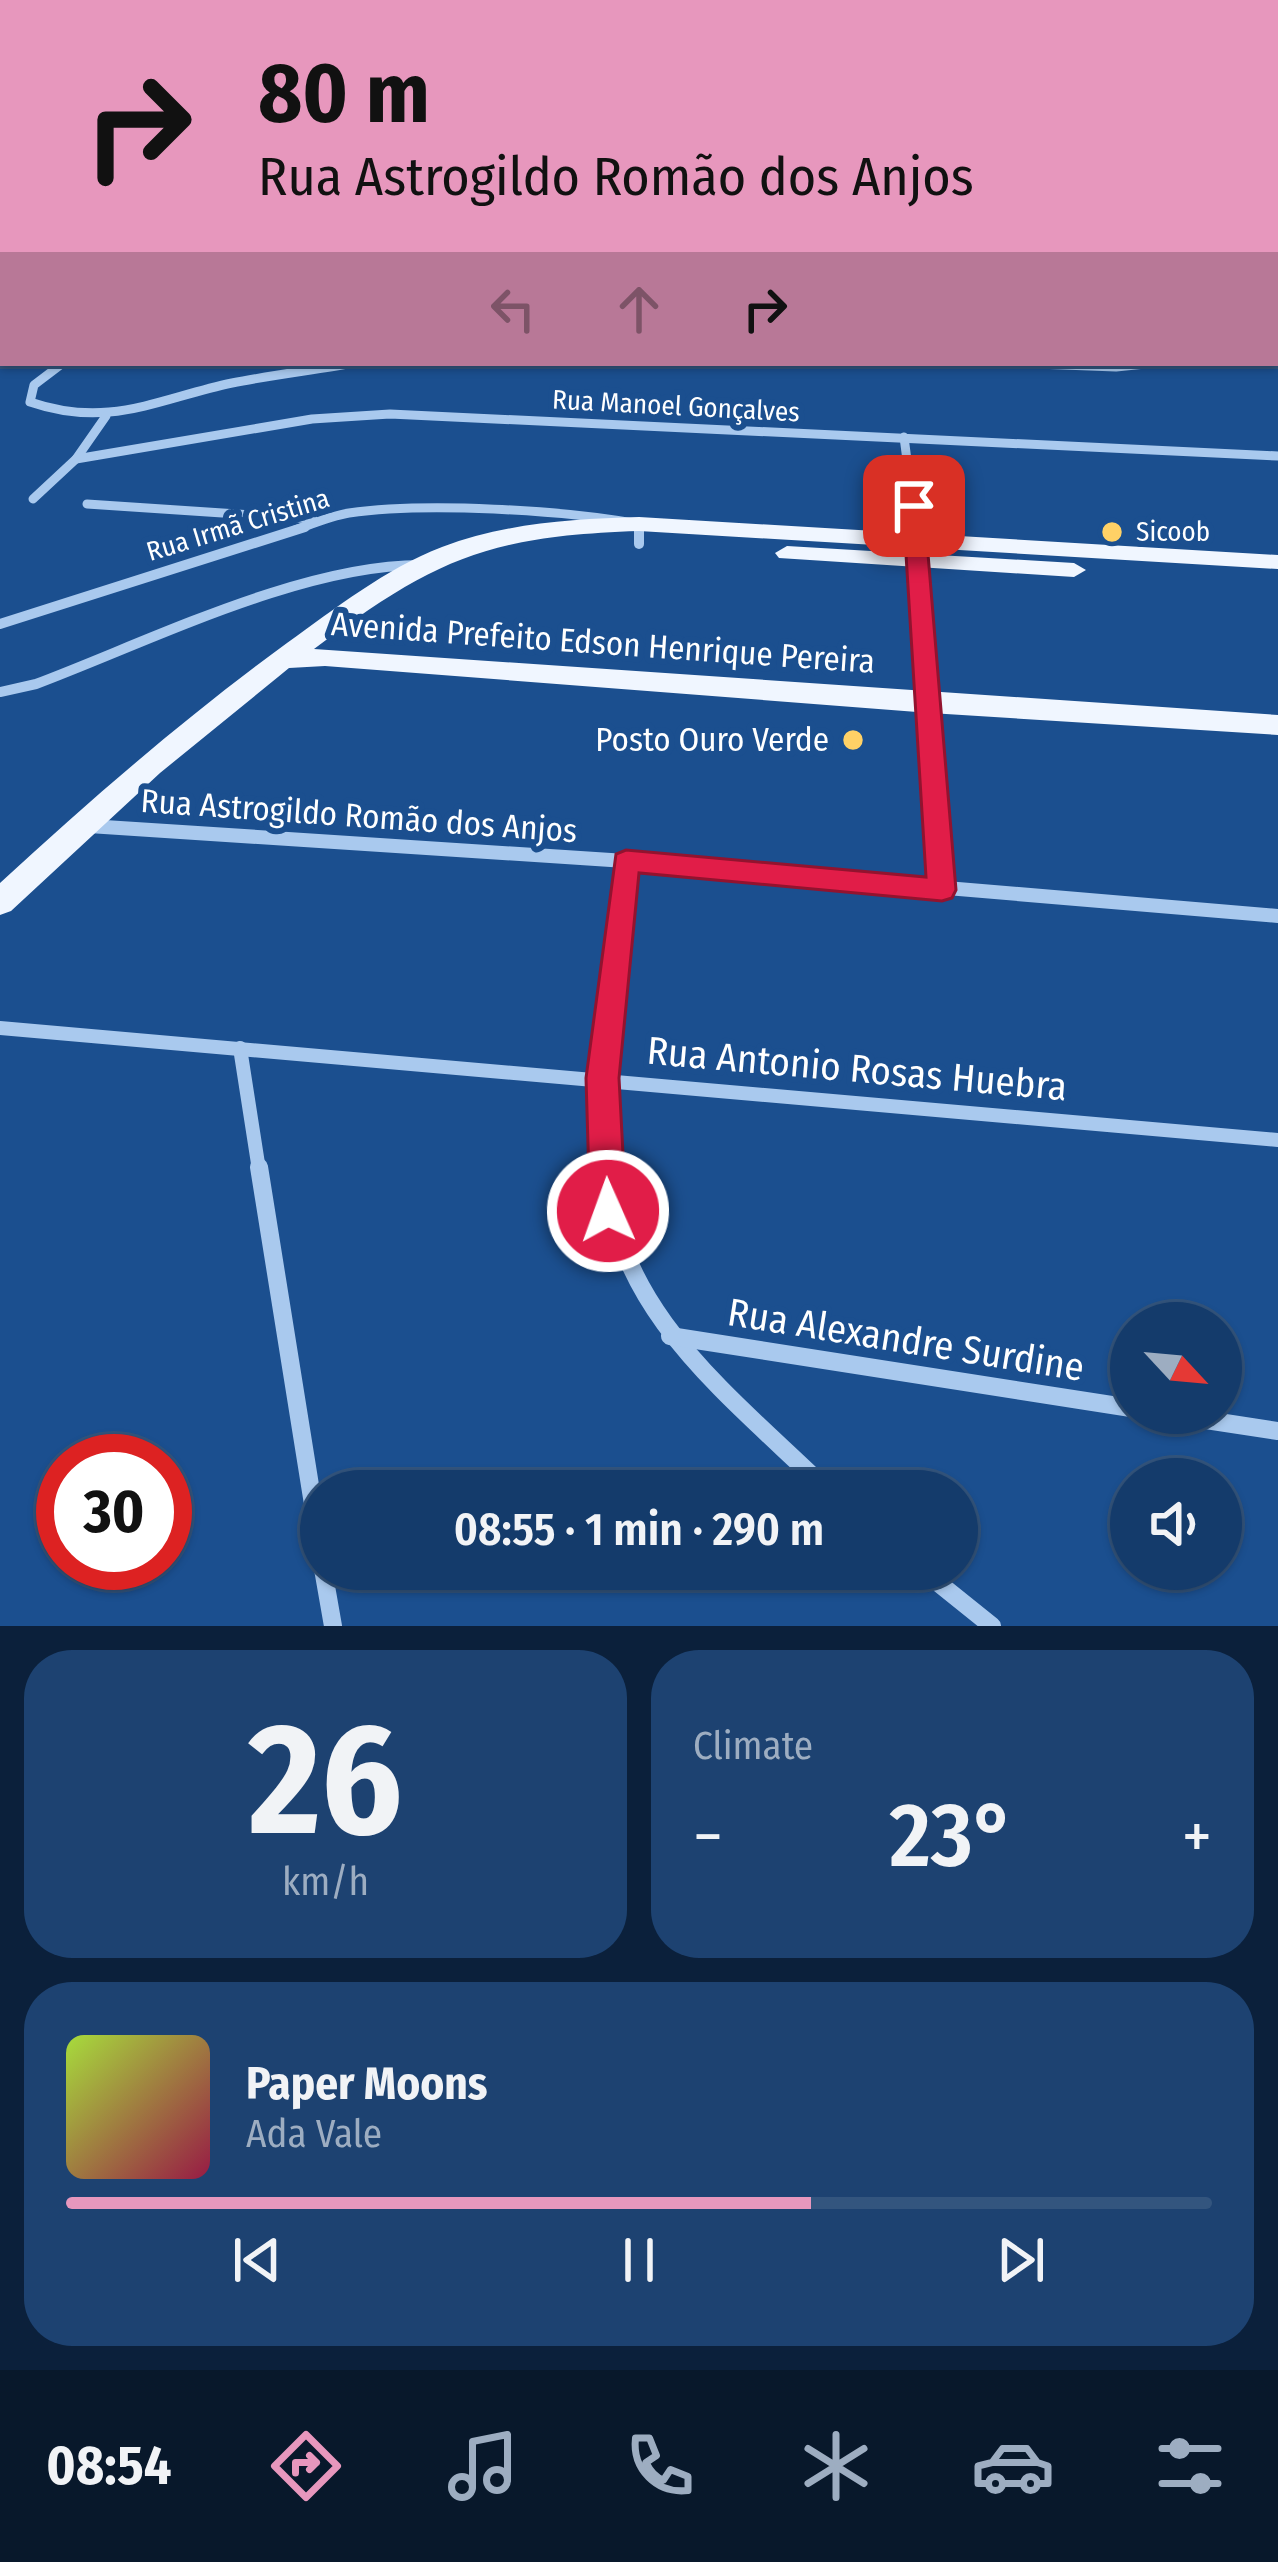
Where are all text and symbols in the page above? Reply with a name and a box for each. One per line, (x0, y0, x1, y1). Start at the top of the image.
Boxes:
text: 80 m (258, 43, 430, 144)
icon: right (60, 48, 216, 204)
text: Rua Astrogildo Romão dos Anjos (258, 145, 974, 209)
icon: left (480, 276, 546, 342)
icon: ahead (606, 276, 672, 342)
icon: right (732, 276, 798, 342)
street label: Rua Manoel Gonçalves (551, 384, 801, 428)
pin (863, 455, 965, 557)
icon: arrive (881, 473, 947, 539)
street label: Rua Irmã Cristina (143, 482, 333, 568)
place label: Sicoob (1136, 516, 1210, 548)
marker: Sicoob (1099, 519, 1125, 545)
street label: Avenida Prefeito Edson Henrique Pereira (330, 604, 876, 682)
place label: Posto Ouro Verde (595, 720, 829, 760)
marker: Posto Ouro Verde (840, 727, 866, 753)
street label: Rua Astrogildo Romão dos Anjos (139, 781, 579, 851)
street label: Rua Antonio Rosas Huebra (645, 1028, 1069, 1110)
position arrow (545, 1148, 671, 1274)
street label: Rua Alexandre Surdine (724, 1289, 1088, 1391)
north arrow (1110, 1302, 1242, 1434)
map controls (1110, 1302, 1242, 1590)
speed limit sign: 30 (36, 1434, 192, 1590)
button: sound (1110, 1458, 1242, 1590)
text: 08:55 · 1 min · 290 m (454, 1503, 824, 1557)
text: 26 (249, 1687, 402, 1874)
text: Climate (693, 1723, 813, 1769)
text: 23° (890, 1782, 1015, 1890)
text: − (693, 1797, 723, 1876)
text: + (1182, 1797, 1212, 1876)
text: km/h (282, 1859, 369, 1905)
text: Paper Moons (246, 2057, 488, 2111)
text: Ada Vale (246, 2111, 382, 2157)
icon: previous (224, 2227, 290, 2293)
icon: pause (606, 2227, 672, 2293)
icon: next (988, 2227, 1054, 2293)
icon: directions (264, 2424, 348, 2508)
icon: music (441, 2424, 525, 2508)
icon: phone (618, 2424, 702, 2508)
icon: climate (794, 2424, 878, 2508)
icon: car (971, 2424, 1055, 2508)
icon: filters (1148, 2424, 1232, 2508)
text: 08:54 (46, 2434, 171, 2498)

